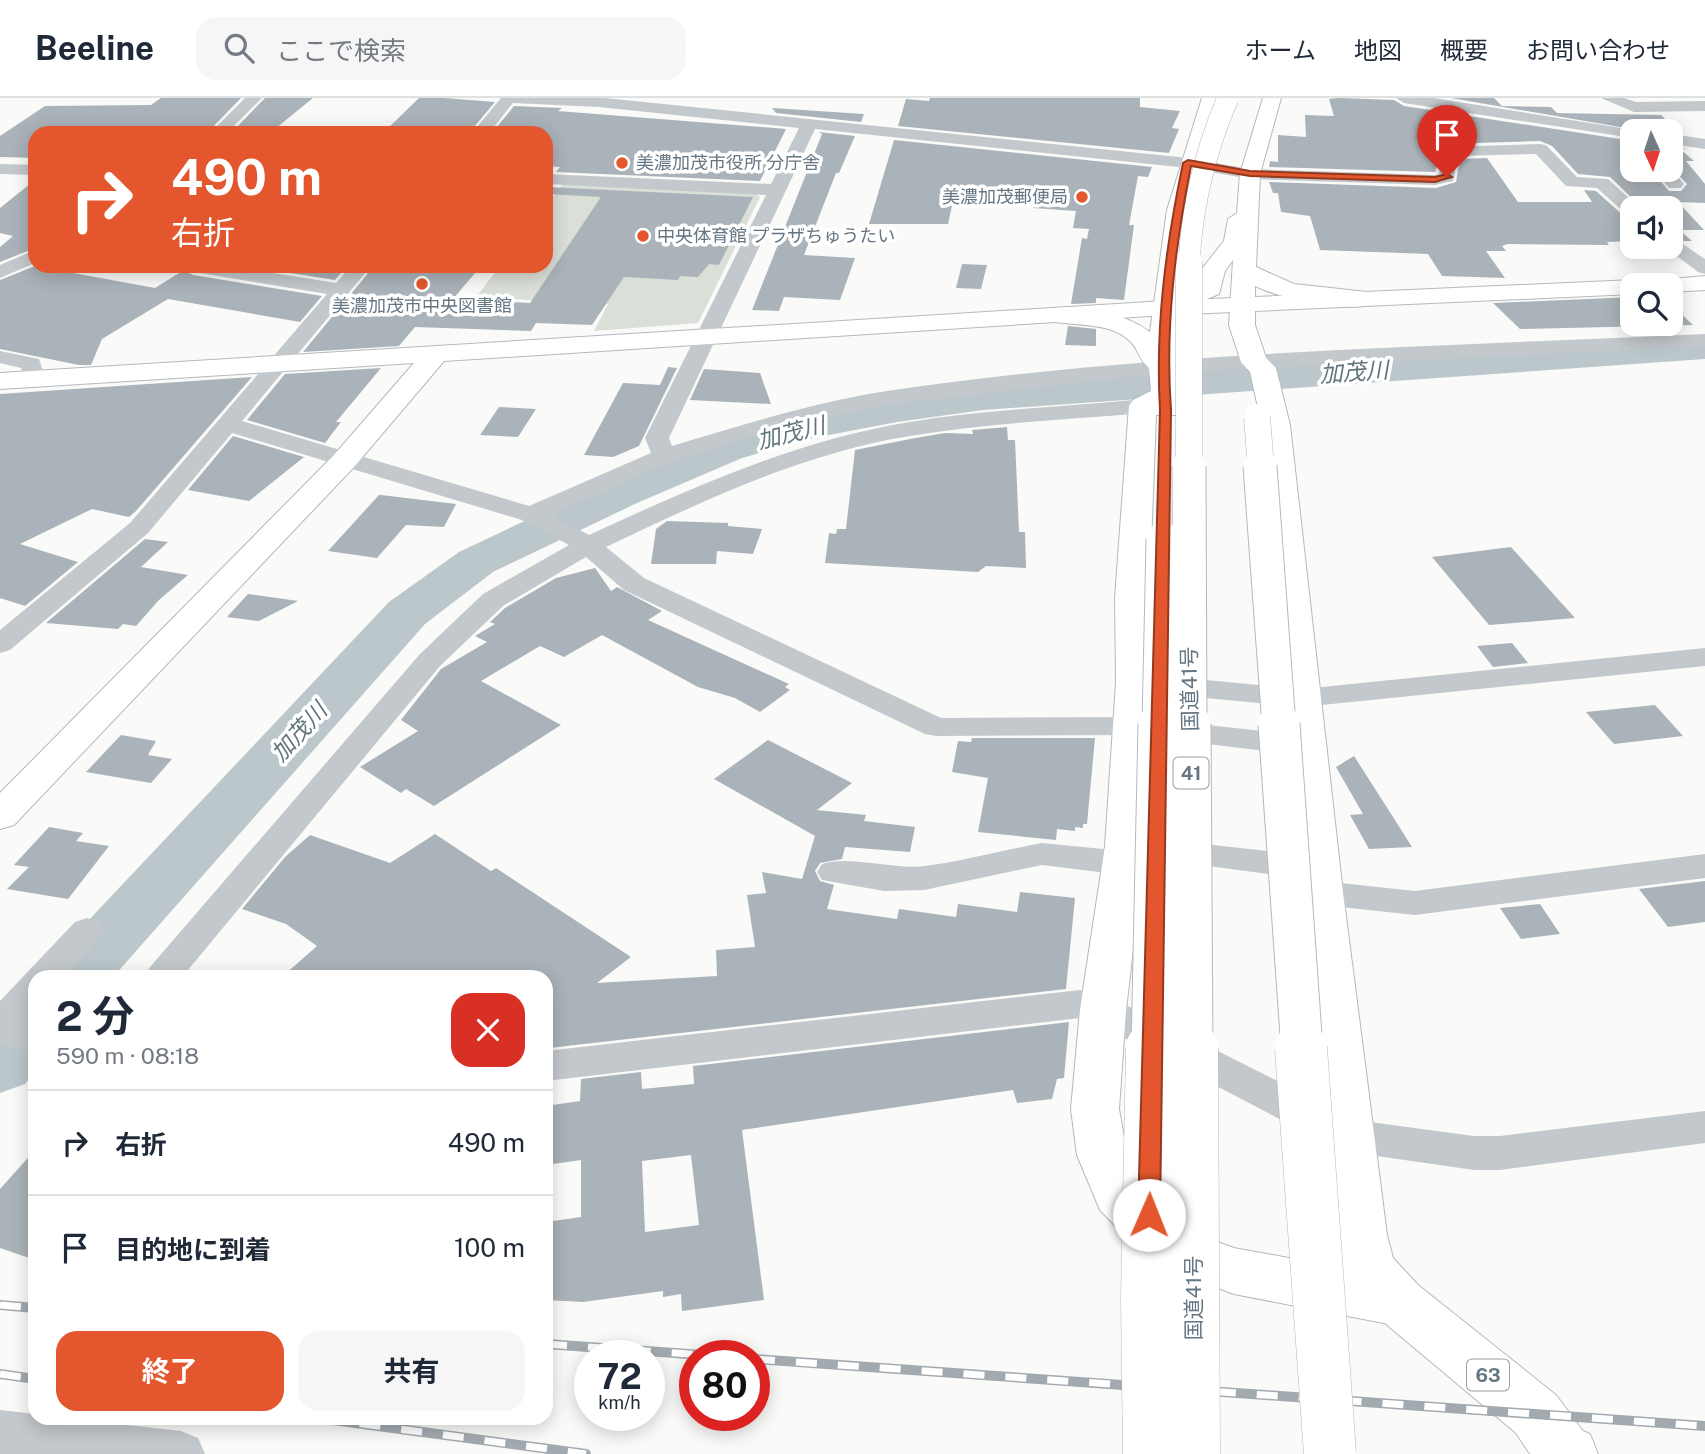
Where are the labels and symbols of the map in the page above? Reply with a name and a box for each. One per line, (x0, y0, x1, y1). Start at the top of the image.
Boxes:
pin (1417, 105, 1477, 177)
north arrow (1620, 119, 1684, 182)
place label: 美濃加茂市役所 分庁舎 (636, 152, 820, 173)
marker: 美濃加茂市役所 分庁舎 (614, 155, 630, 171)
place label: 美濃加茂郵便局 (942, 186, 1068, 207)
marker: 美濃加茂郵便局 (1074, 189, 1090, 205)
place label: 中央体育館 プラザちゅうたい (657, 225, 895, 246)
marker: 中央体育館 プラザちゅうたい (635, 228, 651, 244)
marker: 美濃加茂市中央図書館 (414, 276, 430, 292)
place label: 美濃加茂市中央図書館 (332, 295, 512, 316)
water label: 加茂川 (1319, 355, 1392, 387)
water label: 加茂川 (754, 410, 831, 454)
street label: 国道41号 (1176, 646, 1203, 732)
water label: 加茂川 (266, 695, 334, 766)
road number: 41 (1174, 758, 1208, 788)
position arrow (1112, 1178, 1186, 1252)
street label: 国道41号 (1181, 1256, 1206, 1340)
speed limit sign: 80 (679, 1340, 770, 1431)
road number: 63 (1467, 1359, 1509, 1390)

